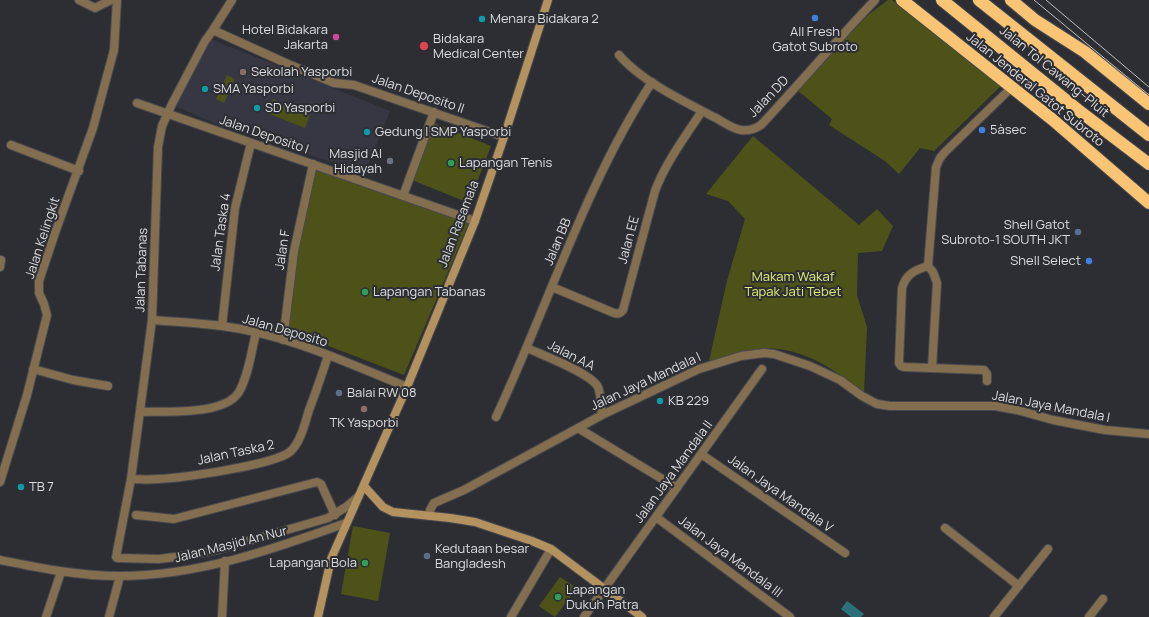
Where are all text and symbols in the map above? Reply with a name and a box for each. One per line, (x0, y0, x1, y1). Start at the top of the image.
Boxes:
place label: Menara Bidakara 2 (490, 11, 599, 27)
marker: All Fresh Gatot Subroto (810, 13, 820, 23)
marker: Menara Bidakara 2 (477, 14, 487, 24)
place label: Hotel Bidakara Jakarta (242, 22, 328, 53)
street label: Jalan Tol Cawang–Pluit (996, 23, 1112, 121)
place label: All Fresh Gatot Subroto (772, 24, 858, 55)
street label: Jalan Jenderal Gatot Subroto (963, 30, 1107, 150)
place label: Bidakara Medical Center (433, 31, 524, 62)
marker: Hotel Bidakara Jakarta (331, 32, 341, 42)
marker: Bidakara Medical Center (418, 40, 430, 52)
place label: Sekolah Yasporbi (251, 64, 352, 80)
marker: Sekolah Yasporbi (238, 67, 248, 77)
street label: Jalan Deposito II (370, 71, 466, 117)
street label: Jalan DD (746, 73, 792, 121)
place label: SMA Yasporbi (213, 81, 294, 97)
marker: SMA Yasporbi (200, 84, 210, 94)
place label: SD Yasporbi (265, 100, 335, 116)
marker: SD Yasporbi (252, 103, 262, 113)
street label: Jalan Deposito I (217, 112, 311, 158)
place label: 5àsec (990, 122, 1026, 138)
place label: Gedung I SMP Yasporbi (375, 124, 511, 140)
marker: 5àsec (977, 125, 987, 135)
marker: Gedung I SMP Yasporbi (362, 127, 372, 137)
place label: Masjid Al Hidayah (329, 146, 382, 177)
place label: Lapangan Tenis (459, 155, 552, 171)
marker: Masjid Al Hidayah (385, 156, 395, 166)
marker: Lapangan Tenis (446, 158, 456, 168)
street label: Jalan Rasamala (435, 178, 483, 270)
street label: Jalan Taska 4 (208, 192, 234, 272)
street label: Jalan Kelingkit (22, 195, 64, 281)
street label: Jalan EE (615, 214, 643, 266)
street label: Jalan BB (541, 216, 575, 268)
place label: Shell Gatot Subroto-1 SOUTH JKT (941, 217, 1070, 248)
street label: Jalan Tabanas (133, 227, 151, 313)
marker: Shell Gatot Subroto-1 SOUTH JKT (1073, 227, 1083, 237)
street label: Jalan F (272, 229, 294, 271)
place label: Shell Select (1010, 253, 1081, 269)
marker: Shell Select (1084, 256, 1094, 266)
park label: Makam Wakaf Tapak Jati Tebet (745, 269, 841, 300)
place label: Lapangan Tabanas (373, 284, 485, 300)
marker: Lapangan Tabanas (360, 287, 370, 297)
street label: Jalan Deposito (241, 311, 329, 351)
street label: Jalan AA (545, 338, 597, 374)
street label: Jalan Jaya Mandala I (588, 350, 704, 414)
place label: Balai RW 08 (347, 385, 417, 401)
marker: Balai RW 08 (334, 388, 344, 398)
street label: Jalan Jaya Mandala I (991, 388, 1111, 426)
place label: KB 229 (668, 393, 709, 409)
marker: KB 229 (655, 396, 665, 406)
marker: TK Yasporbi (359, 404, 369, 414)
place label: TK Yasporbi (329, 415, 399, 431)
street label: Jalan Jaya Mandala II (632, 418, 716, 526)
street label: Jalan Taska 2 (196, 437, 276, 469)
street label: Jalan Jaya Mandala V (725, 452, 835, 536)
place label: TB 7 (29, 479, 54, 495)
marker: TB 7 (16, 482, 26, 492)
street label: Jalan Jaya Mandala III (675, 513, 785, 601)
street label: Jalan Masjid An Nur (173, 523, 289, 567)
place label: Kedutaan besar Bangladesh (435, 541, 529, 572)
marker: Kedutaan besar Bangladesh (422, 551, 432, 561)
place label: Lapangan Bola (269, 555, 357, 571)
marker: Lapangan Bola (360, 558, 370, 568)
place label: Lapangan Dukuh Patra (566, 582, 639, 613)
marker: Lapangan Dukuh Patra (553, 592, 563, 602)

